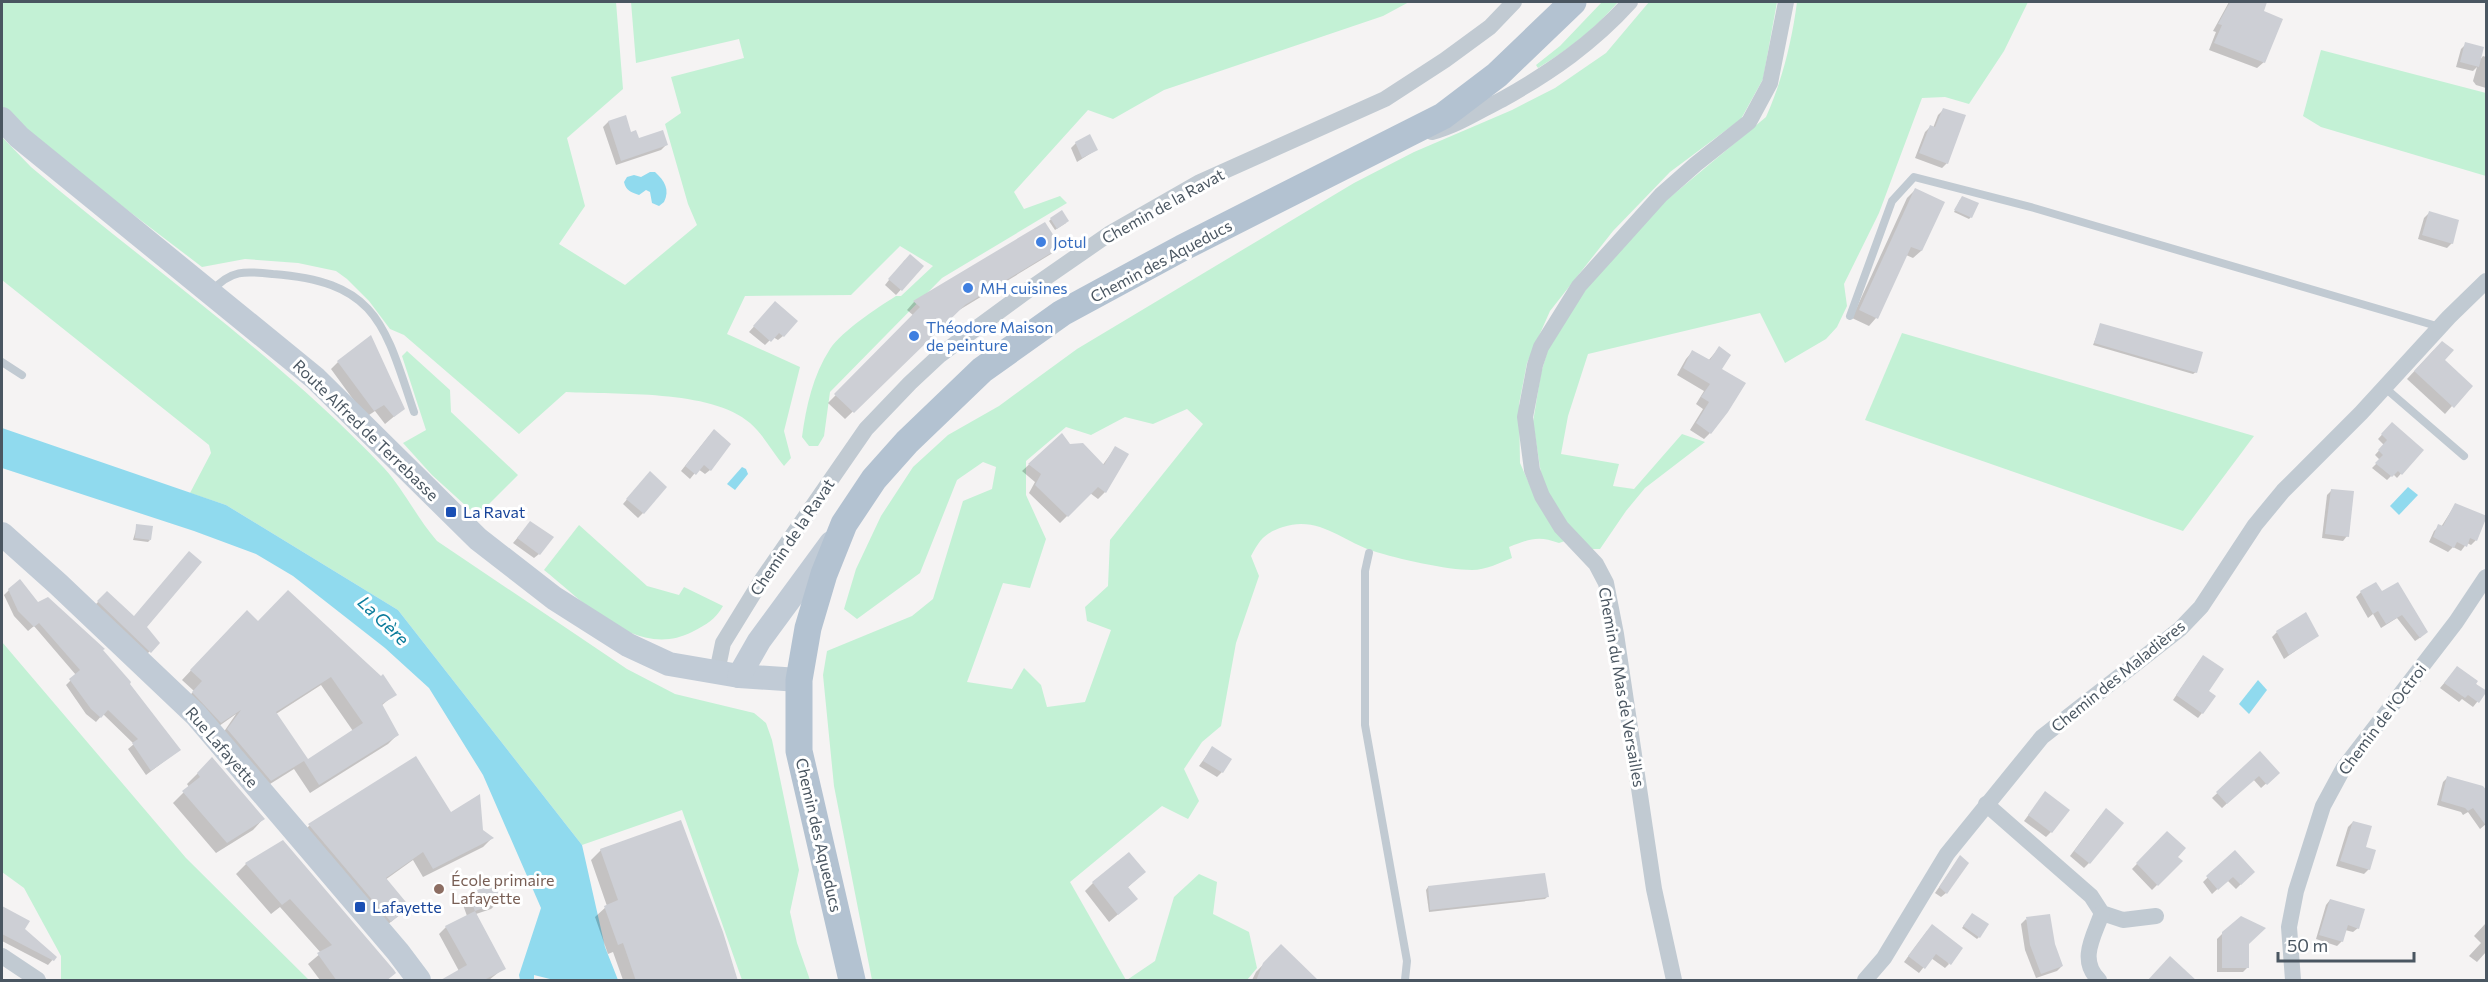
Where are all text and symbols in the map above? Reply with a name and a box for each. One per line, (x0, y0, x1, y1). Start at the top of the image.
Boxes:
street label: Chemin de la Ravat (1098, 164, 1228, 247)
street label: Chemin des Aqueducs (1087, 215, 1235, 306)
place label: Jotul (1053, 232, 1087, 251)
marker: Jotul (1034, 235, 1048, 249)
place label: MH cuisines (980, 278, 1068, 297)
marker: MH cuisines (961, 281, 975, 295)
place label: Théodore Maison de peinture (926, 317, 1054, 354)
marker: Théodore Maison de peinture (907, 329, 921, 343)
street label: Route Alfred de Terrebasse (290, 355, 443, 504)
street label: Chemin de la Ravat (745, 474, 838, 599)
place label: La Ravat (463, 502, 526, 521)
marker: La Ravat (444, 505, 458, 519)
street label: Chemin du Mas de Versailles (1596, 585, 1649, 788)
water label: La Gère (354, 591, 414, 650)
street label: Chemin des Maladières (2047, 616, 2188, 735)
street label: Chemin de l'Octroi (2334, 659, 2430, 778)
street label: Rue Lafayette (182, 702, 263, 791)
street label: Chemin des Aqueducs (792, 756, 846, 914)
place label: École primaire Lafayette (451, 870, 555, 907)
marker: École primaire Lafayette (432, 882, 446, 896)
place label: Lafayette (372, 897, 442, 916)
marker: Lafayette (353, 900, 367, 914)
scale bar (2278, 925, 2414, 963)
text: 50 m (2287, 934, 2328, 956)

